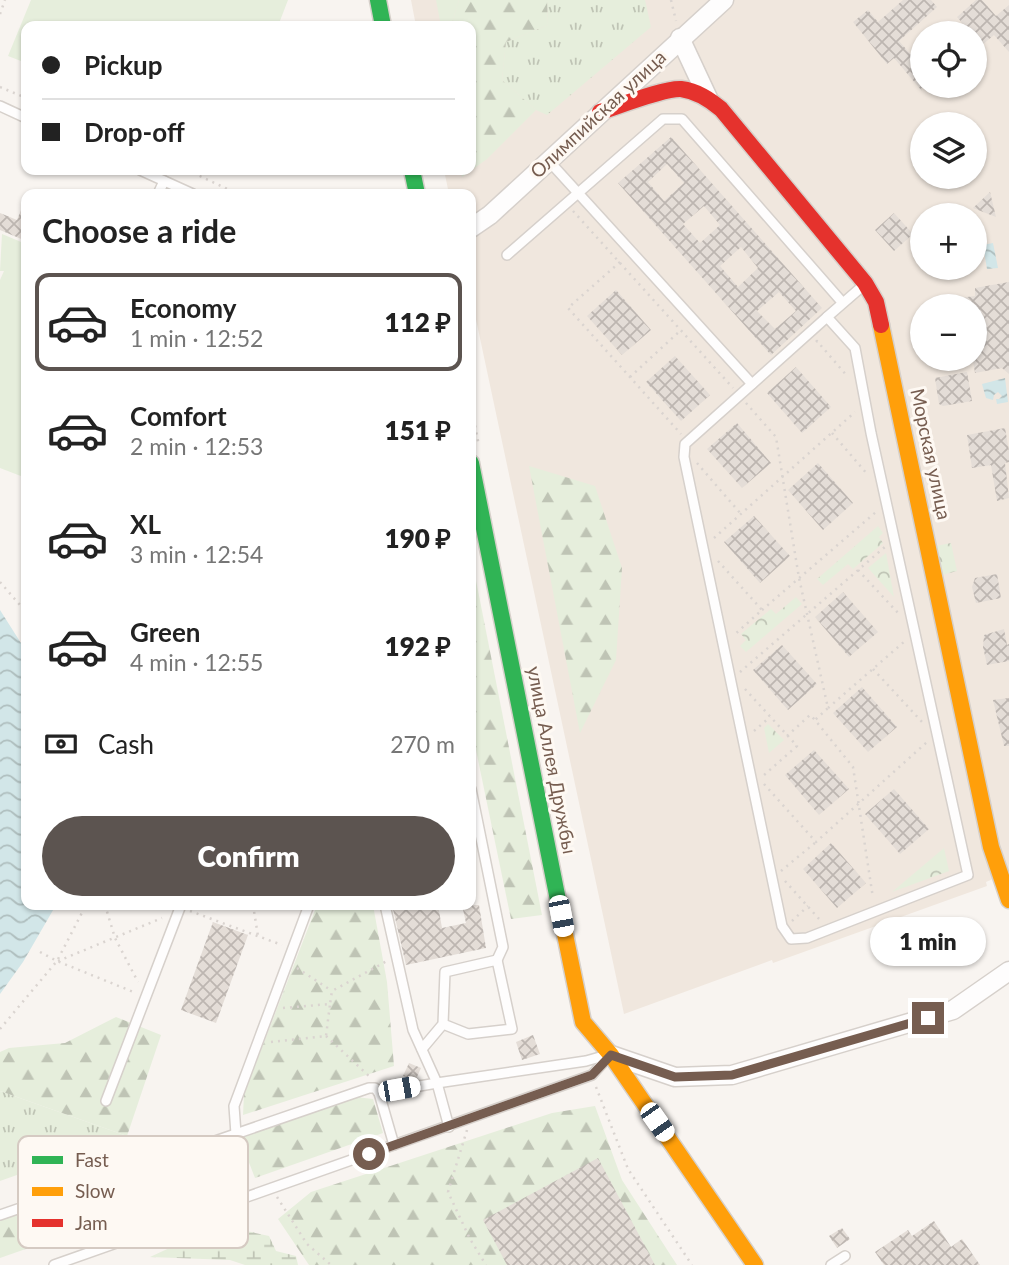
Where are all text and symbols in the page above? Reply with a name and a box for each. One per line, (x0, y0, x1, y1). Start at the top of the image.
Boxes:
map controls (910, 21, 987, 371)
button: locate (910, 21, 987, 98)
street label: Олимпийская улица (525, 45, 670, 182)
text: Pickup (84, 49, 163, 81)
button: layers (910, 112, 987, 189)
text: Drop-off (84, 116, 185, 148)
button: + (910, 203, 987, 280)
text: Choose a ride (42, 211, 236, 250)
icon: car (46, 291, 109, 354)
text: Economy (130, 292, 236, 324)
button: − (910, 294, 987, 371)
text: 112 ₽ (385, 306, 451, 338)
text: 1 min · 12:52 (130, 324, 263, 352)
street label: Морская улица (906, 386, 957, 521)
icon: car (46, 399, 109, 462)
text: Comfort (130, 400, 227, 432)
text: 151 ₽ (385, 414, 451, 446)
text: 2 min · 12:53 (130, 432, 263, 460)
icon: car (46, 507, 109, 570)
text: XL (130, 508, 161, 540)
text: 190 ₽ (385, 522, 451, 554)
text: 3 min · 12:54 (130, 540, 263, 568)
icon: car (46, 615, 109, 678)
text: Green (130, 616, 200, 648)
text: 192 ₽ (385, 630, 451, 662)
text: 4 min · 12:55 (130, 648, 263, 676)
street label: улица Аллея Дружбы (523, 664, 582, 856)
icon: cash (42, 725, 80, 763)
text: Cash (98, 728, 154, 760)
text: 270 m (390, 730, 455, 758)
button: Confirm (42, 816, 455, 896)
car (547, 893, 576, 939)
callout: 1 min (870, 916, 986, 965)
text: 1 min (899, 927, 957, 955)
route end (912, 1002, 944, 1034)
car (377, 1075, 422, 1103)
car (637, 1099, 678, 1145)
legend (18, 1136, 248, 1248)
route start (353, 1138, 385, 1170)
text: Fast (75, 1148, 109, 1171)
text: Slow (75, 1179, 115, 1202)
text: Jam (75, 1211, 108, 1234)

